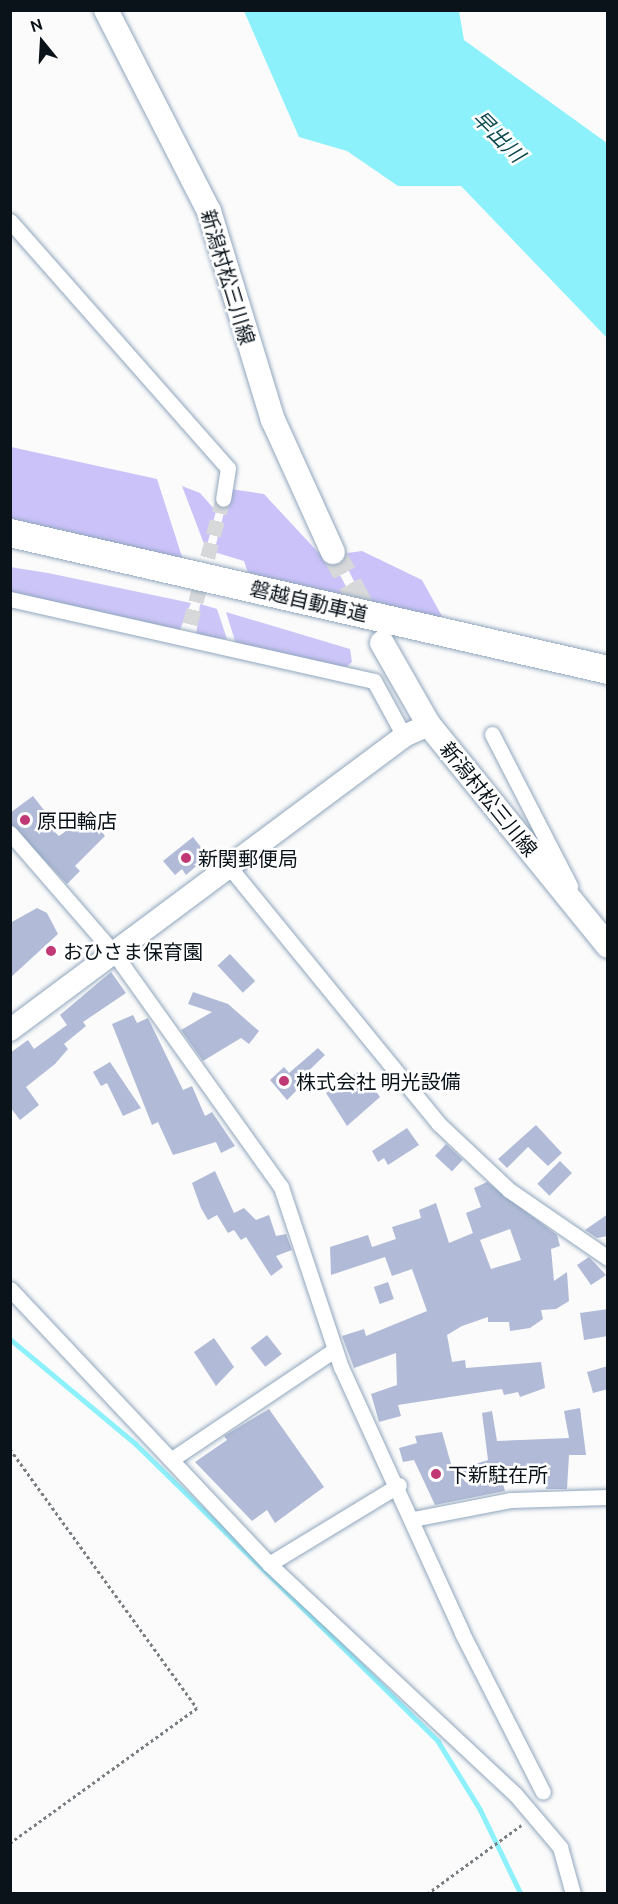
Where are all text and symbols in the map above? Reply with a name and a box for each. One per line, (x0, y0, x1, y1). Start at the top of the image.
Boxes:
north arrow (12, 12, 72, 72)
text: N (28, 14, 45, 35)
water label: 早出川 (468, 105, 530, 167)
street label: 新潟村松三川線 (196, 207, 260, 347)
street label: 磐越自動車道 (248, 576, 370, 626)
street label: 新潟村松三川線 (436, 737, 542, 861)
place label: 原田輪店 (37, 808, 117, 832)
marker: 原田輪店 (18, 813, 32, 827)
place label: 新関郵便局 (198, 846, 298, 870)
marker: 新関郵便局 (179, 851, 193, 865)
place label: おひさま保育園 (63, 939, 203, 963)
marker: おひさま保育園 (44, 944, 58, 958)
place label: 株式会社 明光設備 (296, 1069, 461, 1093)
marker: 株式会社 明光設備 (277, 1074, 291, 1088)
place label: 下新駐在所 (448, 1462, 548, 1486)
marker: 下新駐在所 (429, 1467, 443, 1481)

